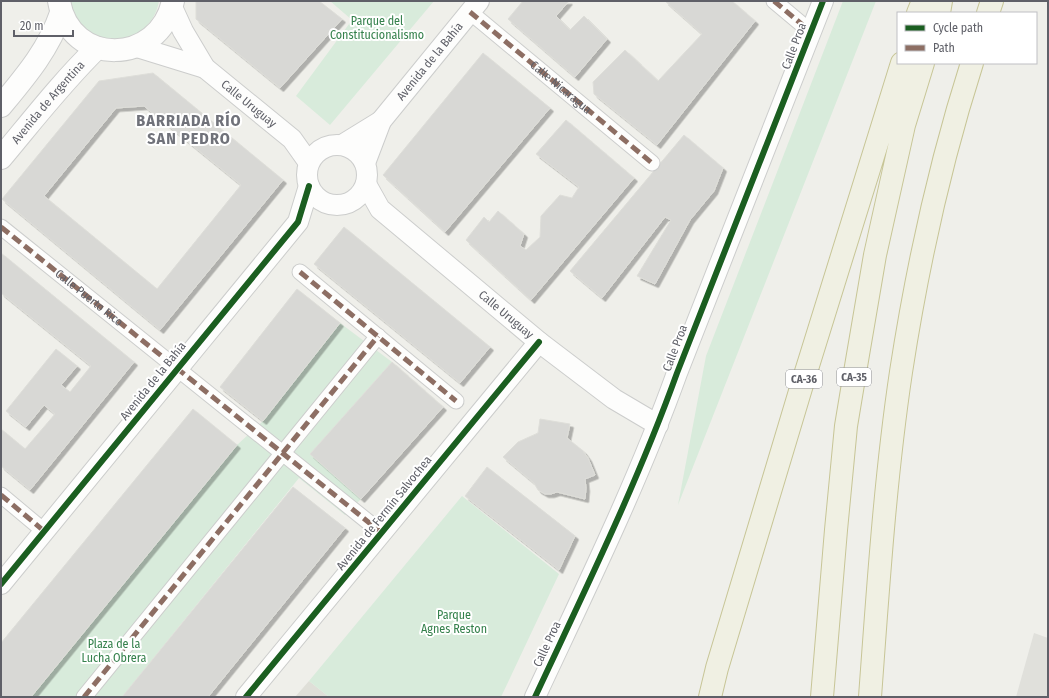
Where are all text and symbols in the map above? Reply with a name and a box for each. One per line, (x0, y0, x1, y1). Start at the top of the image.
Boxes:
scale bar (14, 12, 73, 38)
legend (897, 12, 1037, 64)
park label: Parque del Constitucionalismo (330, 14, 424, 42)
text: 20 m (20, 19, 44, 33)
street label: Avenida de la Bahía (394, 19, 466, 103)
street label: Calle Proa (779, 21, 809, 71)
text: Cycle path (933, 21, 983, 35)
text: Path (933, 41, 955, 55)
street label: Avenida de Argentina (9, 58, 88, 147)
street label: Calle Nicaragua (527, 58, 594, 117)
street label: Calle Uruguay (218, 77, 280, 131)
district label: BARRIADA RÍO SAN PEDRO (136, 110, 242, 148)
street label: Calle Puerto Rico (52, 266, 126, 329)
street label: Calle Uruguay (476, 288, 537, 342)
street label: Calle Proa (660, 323, 690, 373)
street label: Avenida de la Bahía (117, 339, 189, 423)
road number: CA-35 (837, 368, 871, 386)
road number: CA-36 (786, 370, 822, 388)
street label: Avenida de Fermín Salvochea (334, 453, 435, 573)
park label: Parque Agnes Reston (421, 608, 487, 636)
street label: Calle Proa (530, 619, 564, 669)
park label: Plaza de la Lucha Obrera (82, 637, 147, 665)

